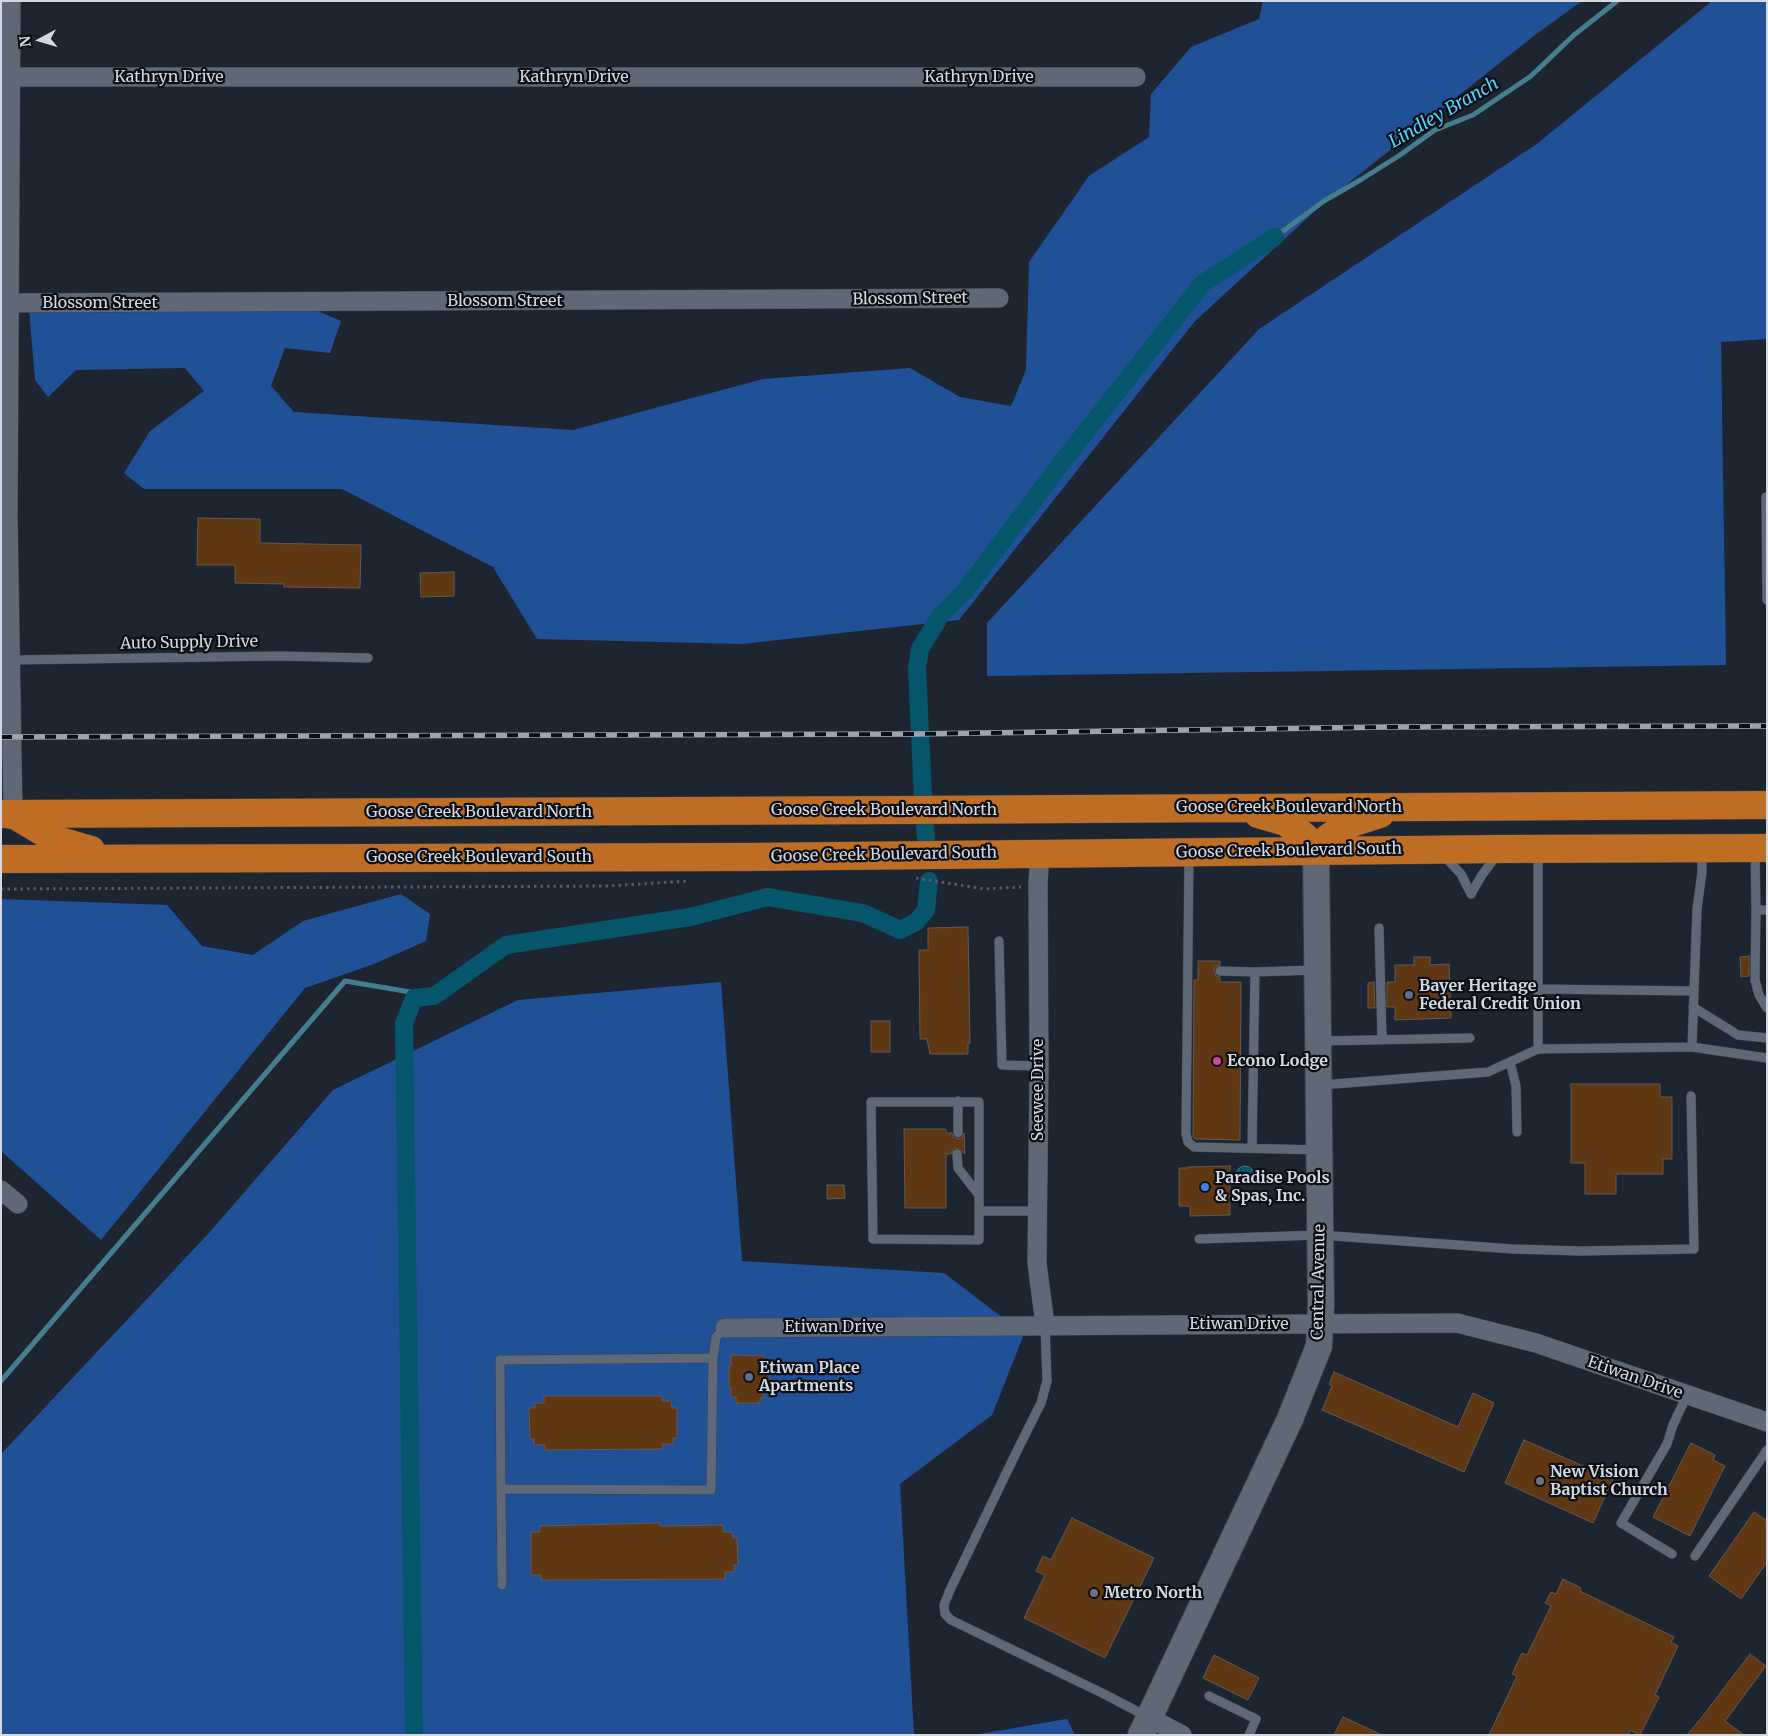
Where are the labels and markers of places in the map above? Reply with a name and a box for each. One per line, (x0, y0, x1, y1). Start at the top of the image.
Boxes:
place label: Bayer Heritage Federal Credit Union (1419, 976, 1581, 1014)
marker: Bayer Heritage Federal Credit Union (1403, 989, 1415, 1001)
place label: Econo Lodge (1227, 1051, 1328, 1071)
marker: Econo Lodge (1211, 1055, 1223, 1067)
place label: Paradise Pools & Spas, Inc. (1215, 1168, 1330, 1206)
marker: Paradise Pools & Spas, Inc. (1199, 1181, 1211, 1193)
place label: Etiwan Place Apartments (759, 1358, 860, 1396)
marker: Etiwan Place Apartments (743, 1371, 755, 1383)
place label: New Vision Baptist Church (1550, 1462, 1668, 1500)
marker: New Vision Baptist Church (1534, 1475, 1546, 1487)
place label: Metro North (1104, 1583, 1202, 1603)
marker: Metro North (1088, 1587, 1100, 1599)

